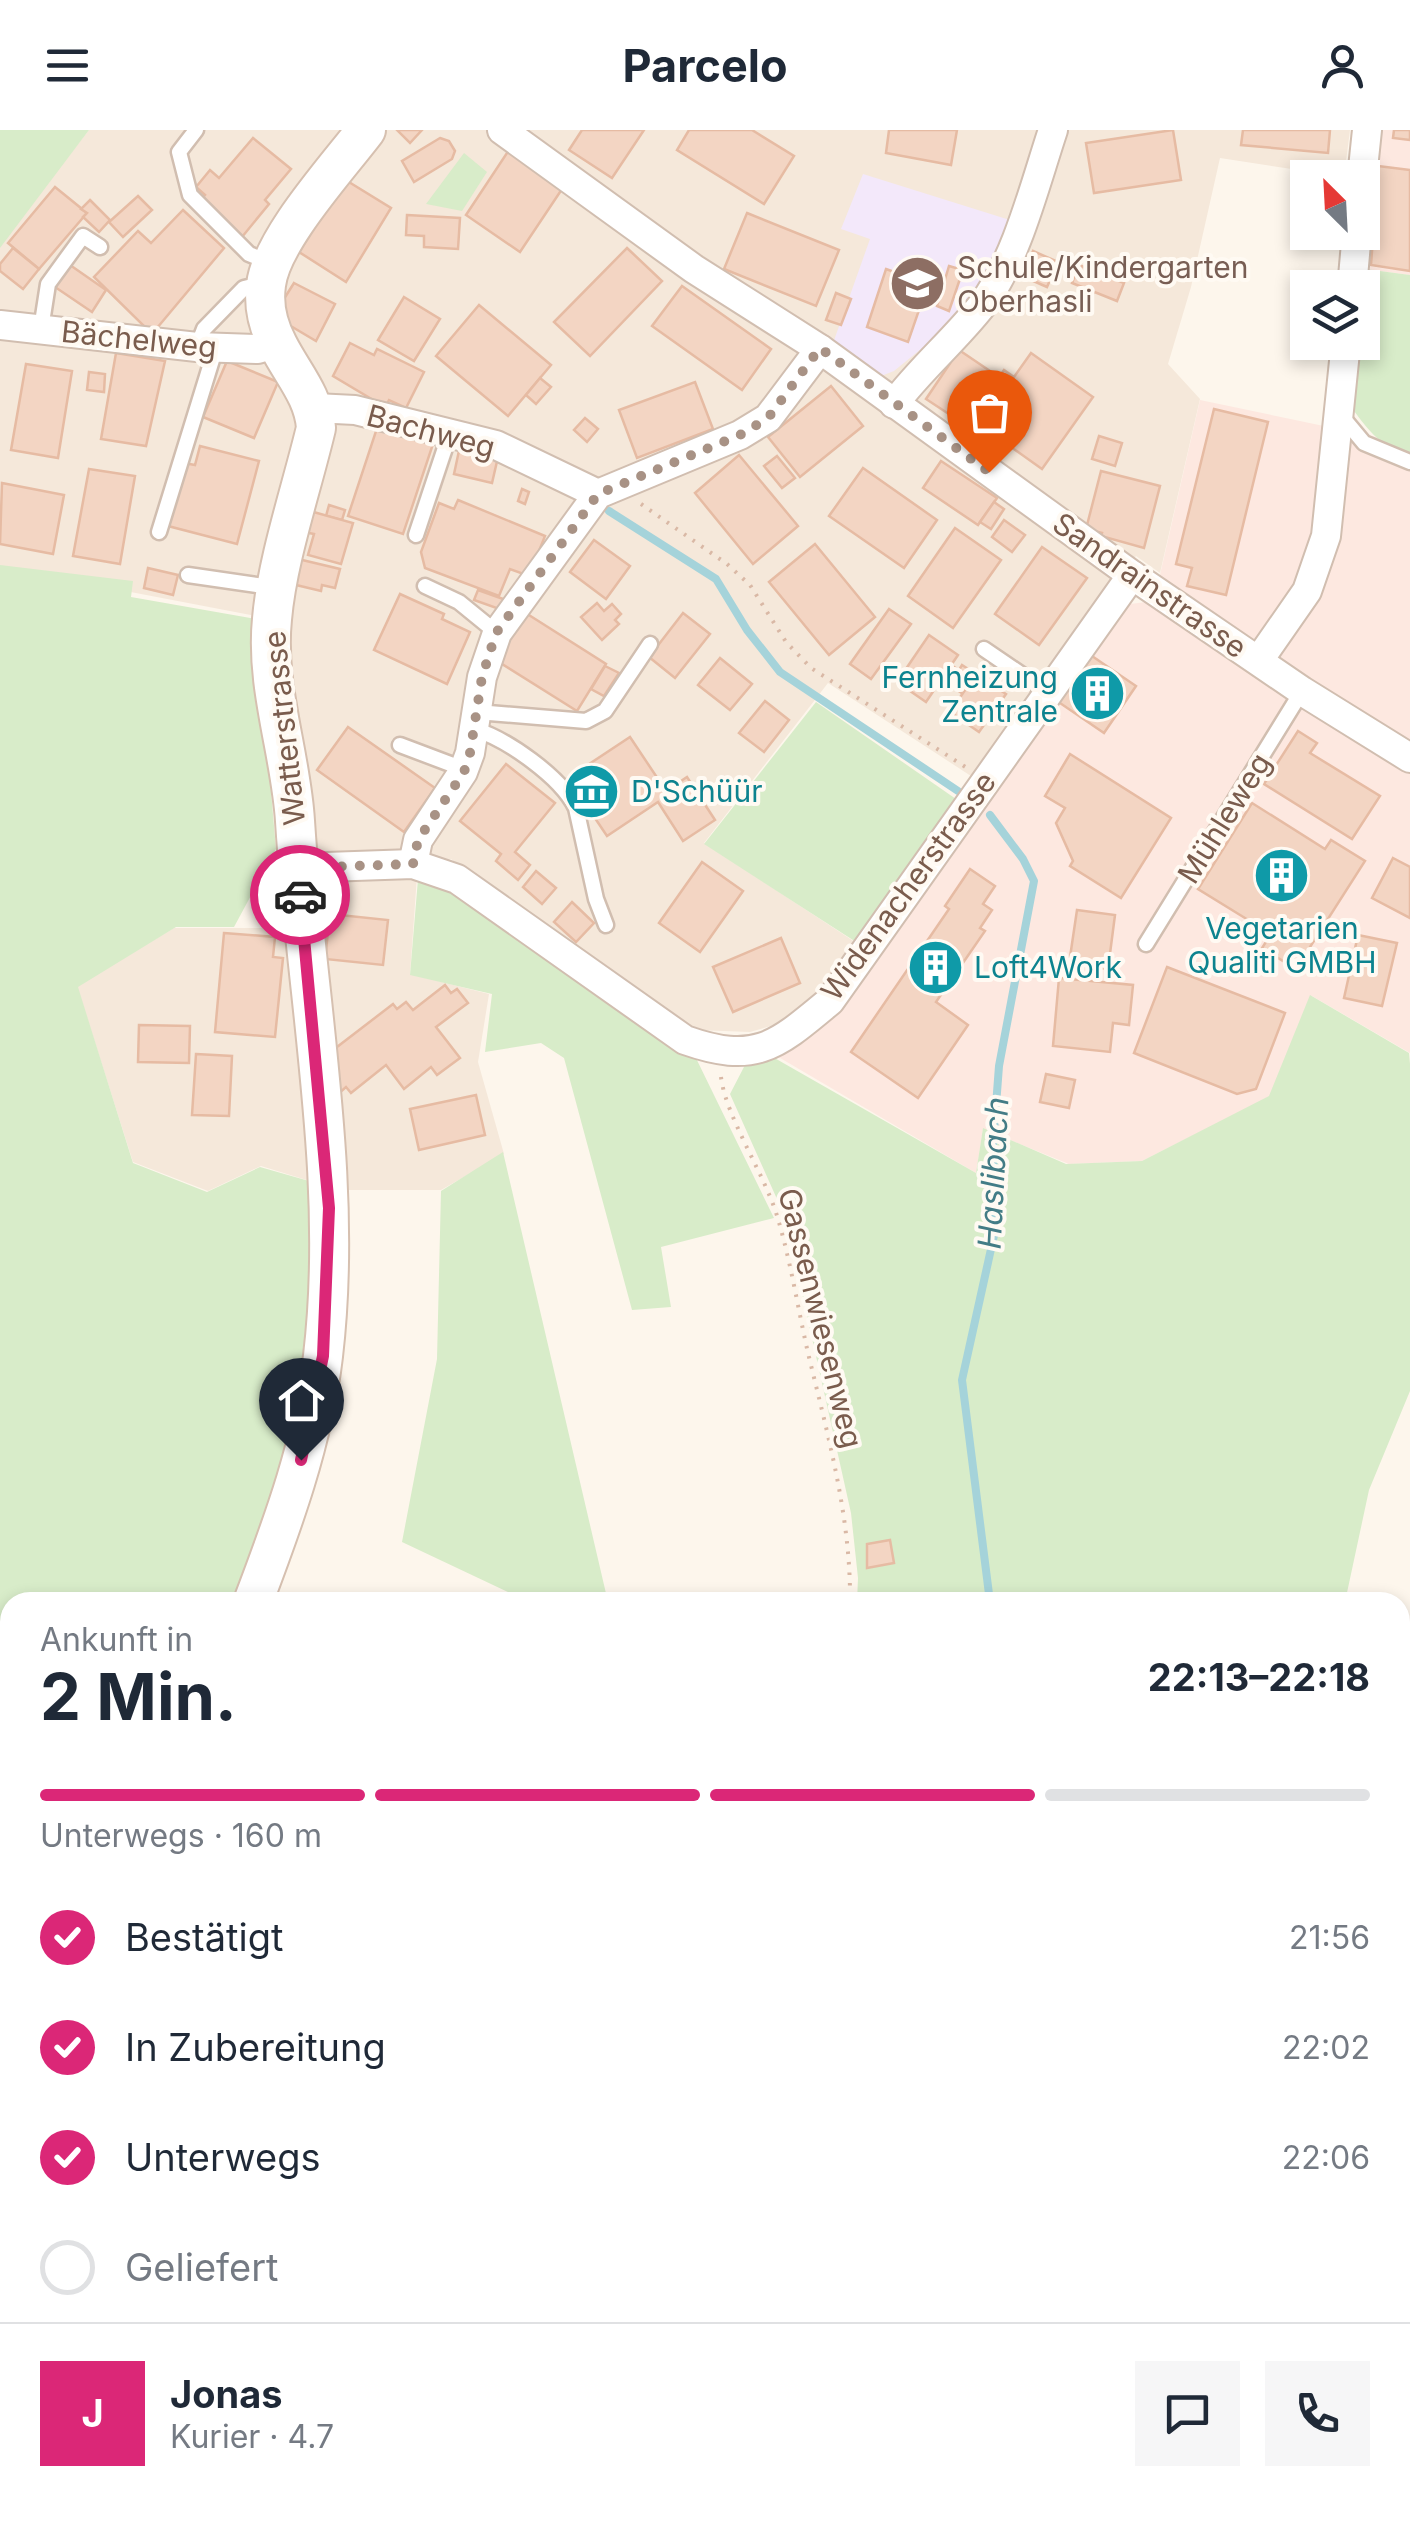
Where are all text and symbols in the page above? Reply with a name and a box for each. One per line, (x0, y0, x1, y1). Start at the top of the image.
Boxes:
icon: menu (40, 38, 95, 93)
text: Parcelo (622, 38, 788, 93)
icon: person (1315, 38, 1370, 93)
north arrow (1290, 160, 1380, 250)
map controls (1290, 160, 1380, 360)
place label: Schule/Kindergarten Oberhasli (957, 249, 1248, 319)
school or university icon: Schule/Kindergarten Oberhasli (888, 254, 948, 314)
button: layers (1290, 270, 1380, 360)
street label: Bächelweg (60, 313, 218, 365)
pin (947, 370, 1032, 473)
icon: bag (962, 385, 1017, 440)
street label: Bachweg (363, 397, 499, 465)
street label: Sandrainstrasse (1046, 505, 1254, 665)
street label: Watterstrasse (256, 629, 312, 827)
place label: Fernheizung Zentrale (882, 659, 1058, 729)
building icon: Fernheizung Zentrale (1067, 664, 1127, 724)
street label: Mühleweg (1170, 746, 1278, 890)
museum icon: D'Schüür (562, 761, 622, 821)
street label: Widenacherstrasse (813, 765, 1003, 1007)
place label: D'Schüür (631, 773, 763, 809)
courier (250, 845, 350, 945)
building icon: Vegetarien Qualiti GMBH (1252, 845, 1312, 905)
icon: car (273, 868, 328, 923)
place label: Vegetarien Qualiti GMBH (1188, 910, 1376, 980)
building icon: Loft4Work (905, 937, 965, 997)
place label: Loft4Work (974, 949, 1123, 985)
water label: Haslibach (970, 1096, 1016, 1250)
street label: Gassenwiesenweg (771, 1184, 871, 1452)
pin (259, 1358, 344, 1461)
icon: home (274, 1373, 329, 1428)
text: Ankunft in (40, 1620, 193, 1659)
text: 22:13–22:18 (1148, 1654, 1370, 1700)
text: 2 Min. (40, 1657, 237, 1736)
text: Unterwegs · 160 m (40, 1816, 322, 1855)
icon: check (40, 1910, 95, 1965)
text: Bestätigt (125, 1914, 283, 1960)
text: 21:56 (1289, 1918, 1370, 1957)
icon: check (40, 2020, 95, 2075)
text: In Zubereitung (125, 2024, 386, 2070)
text: 22:02 (1282, 2028, 1370, 2067)
icon: check (40, 2130, 95, 2185)
text: Unterwegs (125, 2134, 321, 2180)
text: 22:06 (1282, 2138, 1370, 2177)
text: Geliefert (125, 2244, 279, 2290)
button: chat (1135, 2361, 1240, 2466)
button: phone (1265, 2361, 1370, 2466)
text: Jonas (170, 2371, 283, 2417)
text: J (81, 2390, 104, 2436)
text: Kurier · 4.7 (170, 2417, 334, 2456)

